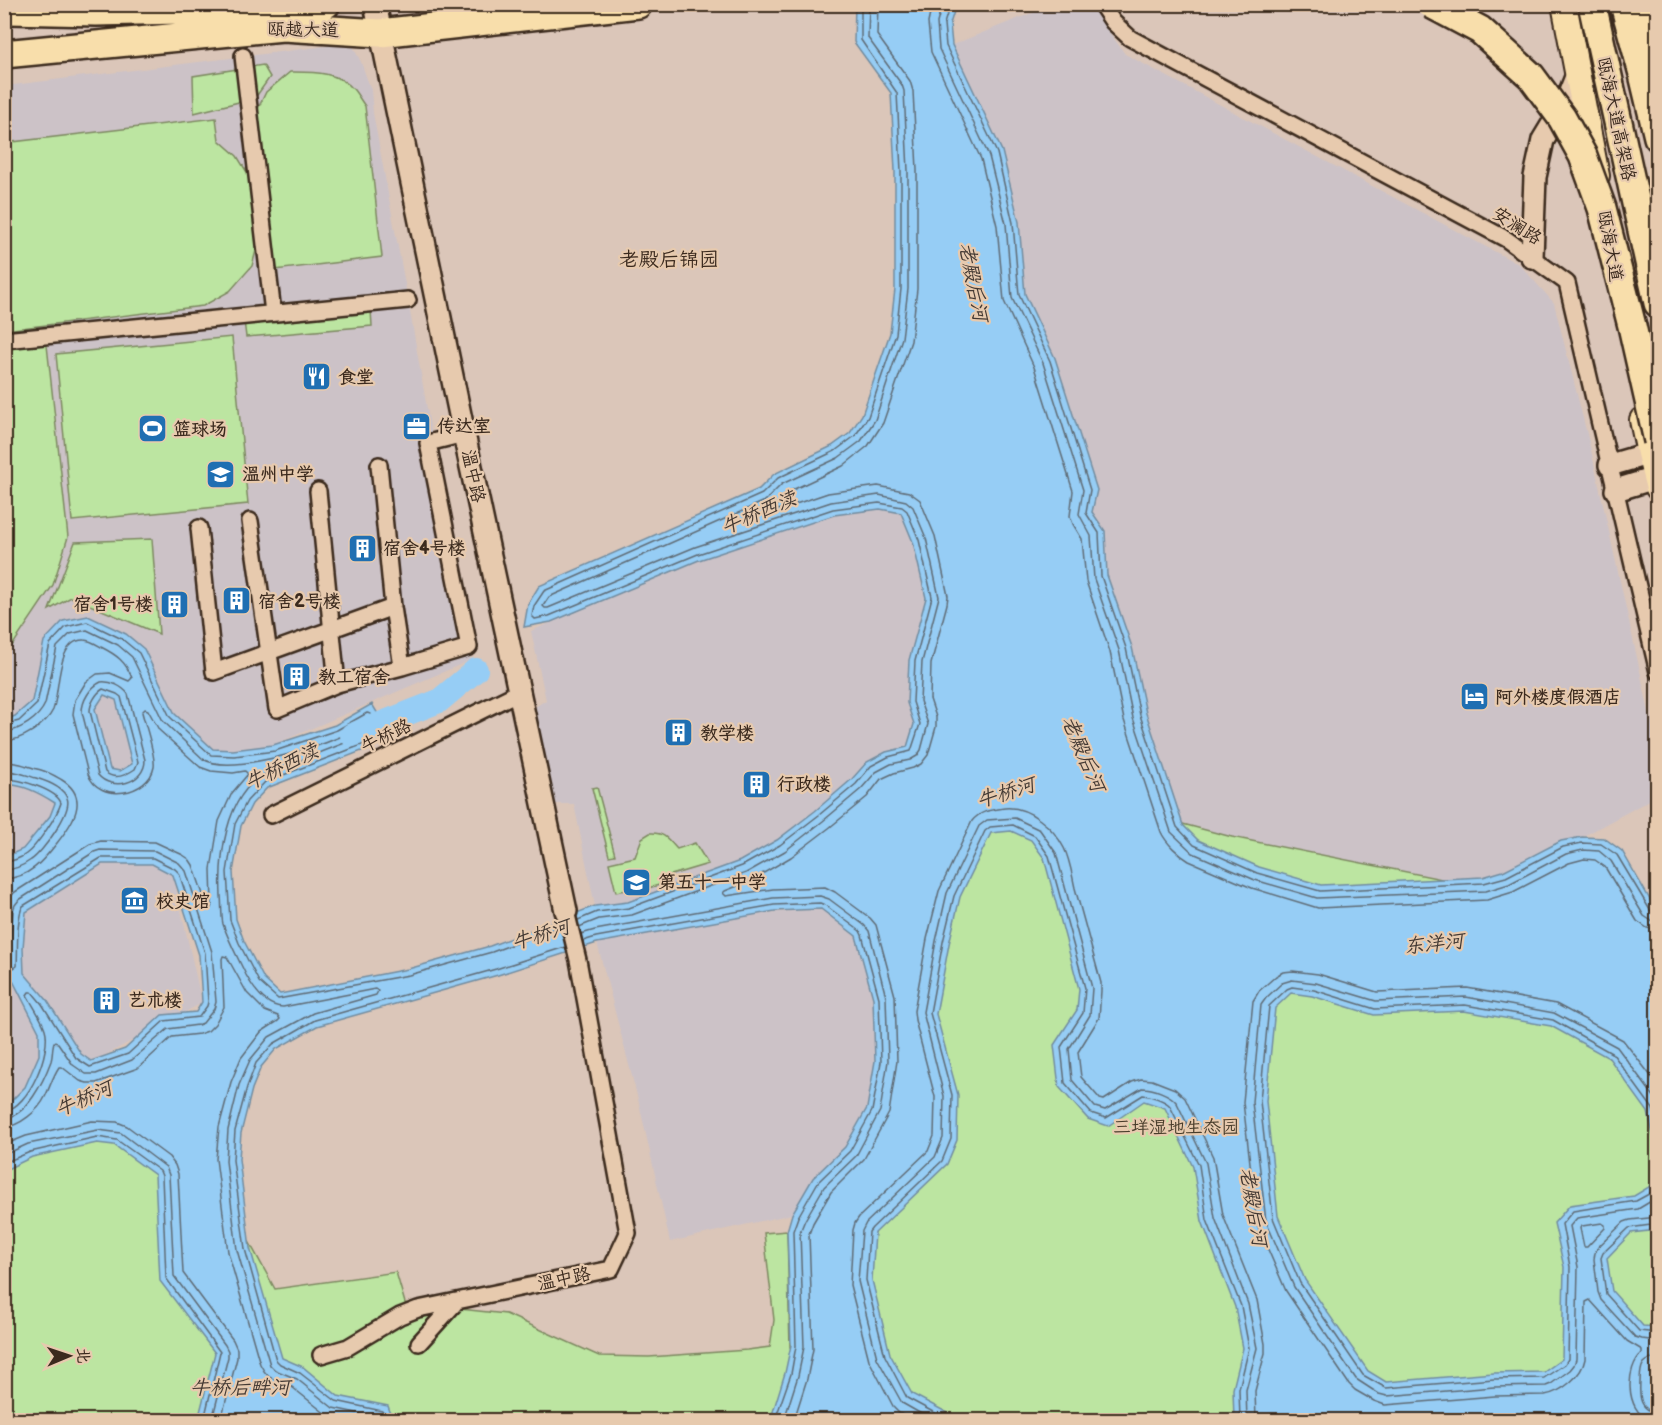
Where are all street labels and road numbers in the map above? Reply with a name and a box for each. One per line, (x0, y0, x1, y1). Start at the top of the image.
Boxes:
street label: 瓯越大道 (267, 19, 339, 41)
street label: 瓯海大道高架路 (1593, 55, 1639, 183)
street label: 安澜路 (1489, 203, 1545, 249)
street label: 瓯海大道 (1593, 209, 1627, 283)
street label: 温中路 (457, 447, 489, 505)
street label: 牛桥路 (357, 715, 415, 757)
street label: 温中路 (535, 1263, 593, 1295)

